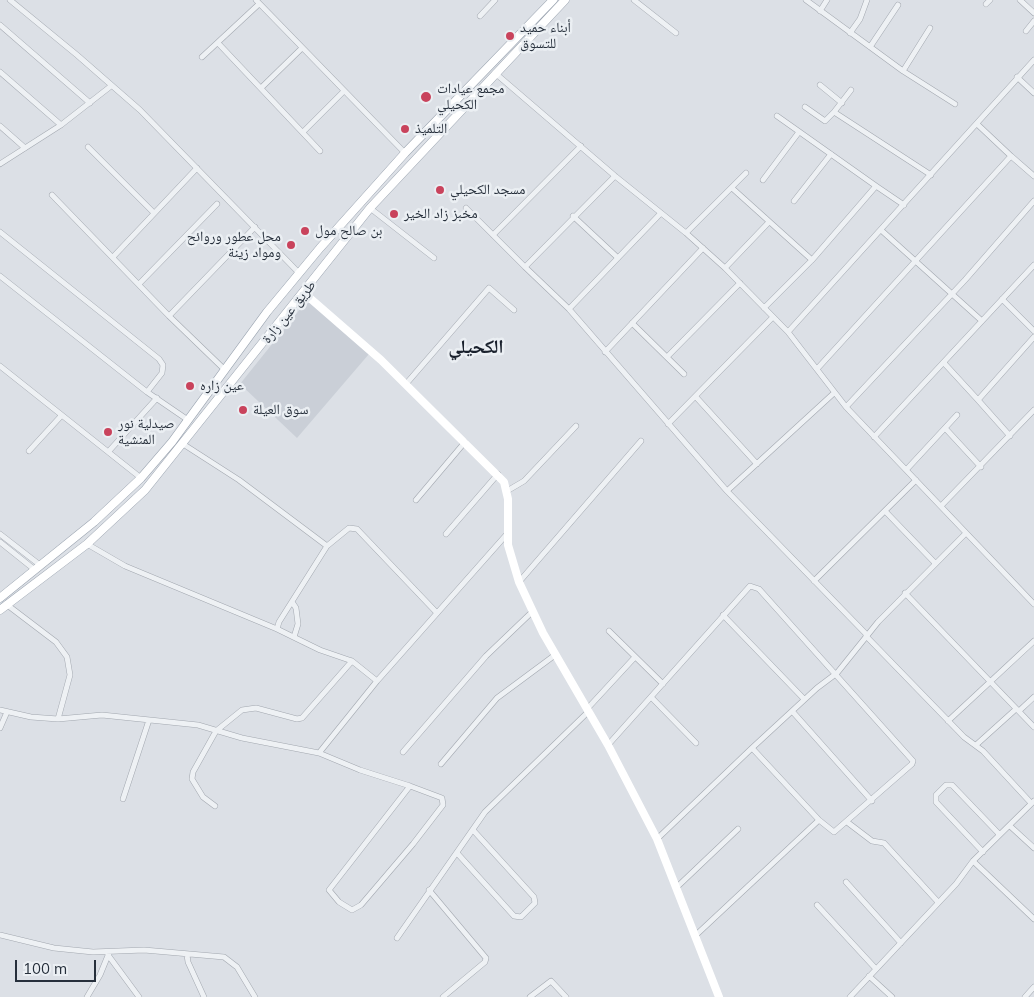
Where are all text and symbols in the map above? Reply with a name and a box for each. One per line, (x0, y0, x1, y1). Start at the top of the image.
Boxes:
place label: أبناء حميد للتسوق (520, 20, 571, 52)
marker: أبناء حميد للتسوق (504, 30, 516, 42)
place label: مجمع عيادات الكحيلي (437, 81, 504, 114)
marker: مجمع عيادات الكحيلي (419, 90, 433, 104)
place label: التلميذ (415, 121, 447, 137)
marker: التلميذ (399, 123, 411, 135)
place label: مسجد الكحيلي (450, 182, 525, 198)
marker: مسجد الكحيلي (434, 184, 446, 196)
place label: مخبز زاد الخير (404, 206, 478, 222)
marker: مخبز زاد الخير (388, 208, 400, 220)
place label: بن صالح مول (315, 223, 382, 239)
marker: بن صالح مول (299, 225, 311, 237)
place label: محل عطور وروائح ومواد زينة (187, 229, 281, 262)
marker: محل عطور وروائح ومواد زينة (285, 239, 297, 251)
street label: طريق عين زارة (259, 277, 319, 347)
district label: الكحيلي (448, 336, 504, 358)
place label: عين زاره (200, 378, 244, 394)
marker: عين زاره (184, 380, 196, 392)
place label: سوق العيلة (253, 402, 308, 418)
marker: سوق العيلة (237, 404, 249, 416)
place label: صيدلية نور المنشية (118, 416, 174, 448)
marker: صيدلية نور المنشية (102, 426, 114, 438)
scale bar (18, 950, 99, 982)
text: 100 m (23, 959, 67, 978)

